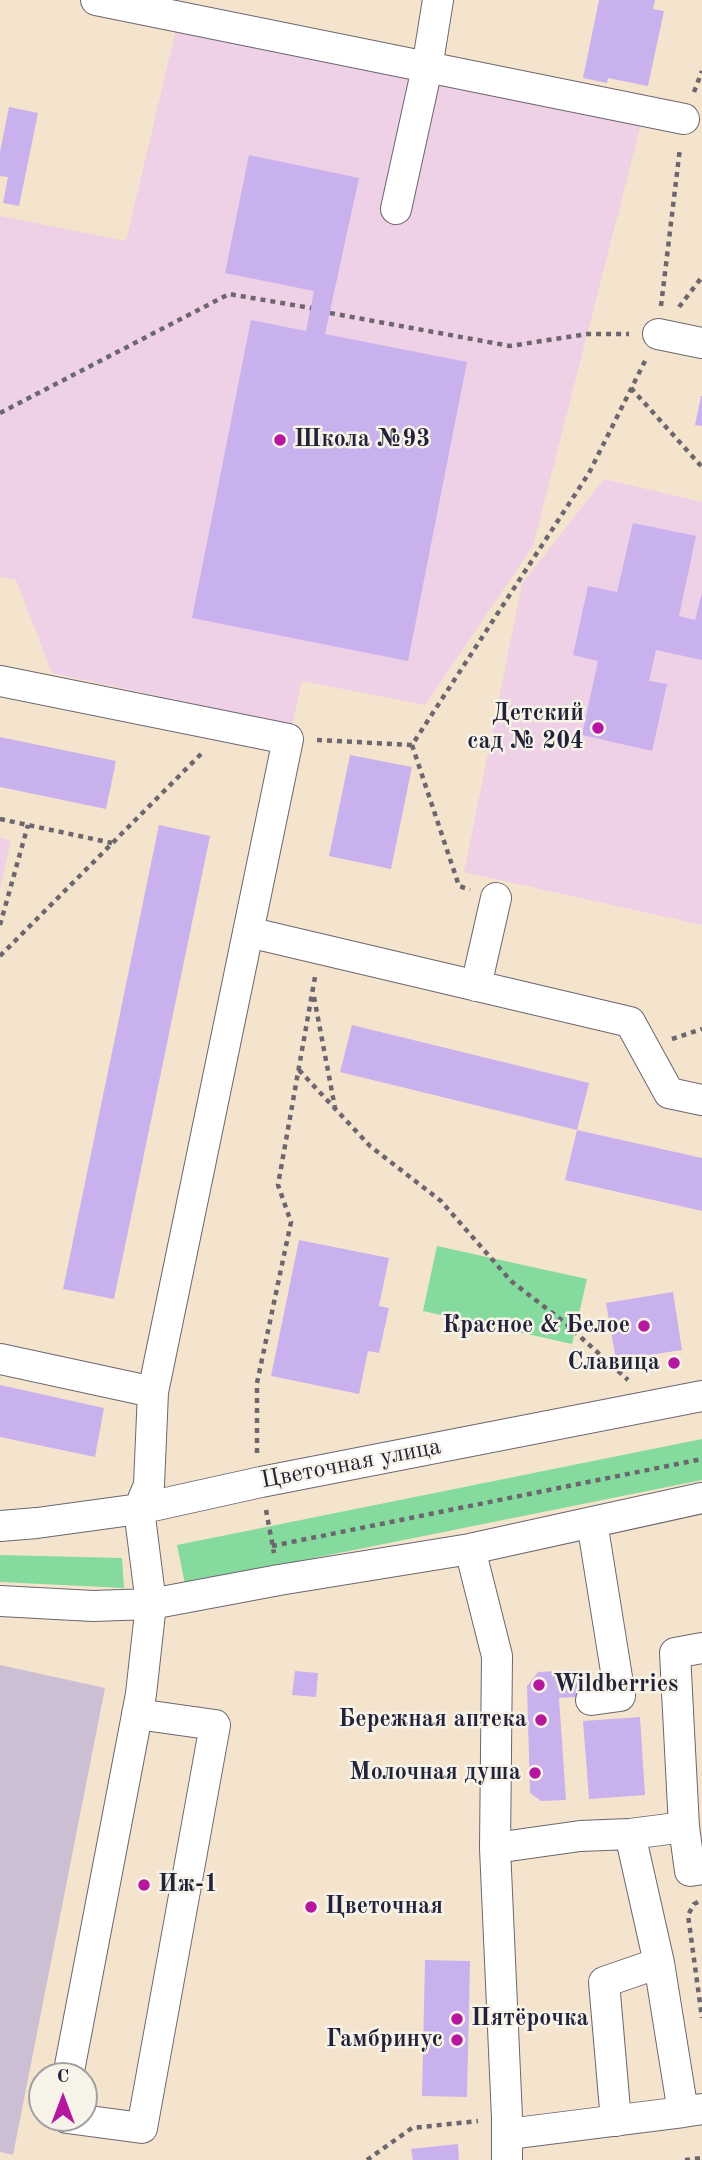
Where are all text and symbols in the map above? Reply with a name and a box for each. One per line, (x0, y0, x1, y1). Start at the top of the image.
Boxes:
place label: Школа №93 (294, 426, 430, 454)
marker: Школа №93 (272, 432, 288, 448)
place label: Детский сад № 204 (467, 700, 584, 756)
marker: Детский сад № 204 (590, 720, 606, 736)
place label: Красное & Белое (442, 1312, 630, 1340)
marker: Красное & Белое (636, 1318, 652, 1334)
place label: Славица (567, 1349, 660, 1377)
marker: Славица (666, 1355, 682, 1371)
street label: Цветочная улица (259, 1432, 443, 1496)
place label: Wildberries (553, 1671, 678, 1699)
marker: Wildberries (531, 1677, 547, 1693)
place label: Бережная аптека (338, 1706, 527, 1734)
marker: Бережная аптека (533, 1712, 549, 1728)
place label: Молочная душа (349, 1759, 521, 1787)
marker: Молочная душа (527, 1765, 543, 1781)
place label: Иж-1 (158, 1871, 218, 1899)
marker: Иж-1 (136, 1877, 152, 1893)
place label: Цветочная (325, 1893, 443, 1921)
marker: Цветочная (303, 1899, 319, 1915)
place label: Пятёрочка (471, 2005, 589, 2033)
marker: Пятёрочка (449, 2011, 465, 2027)
place label: Гамбринус (326, 2026, 443, 2054)
marker: Гамбринус (449, 2032, 465, 2048)
north arrow (28, 2062, 98, 2132)
text: С (57, 2068, 69, 2087)

